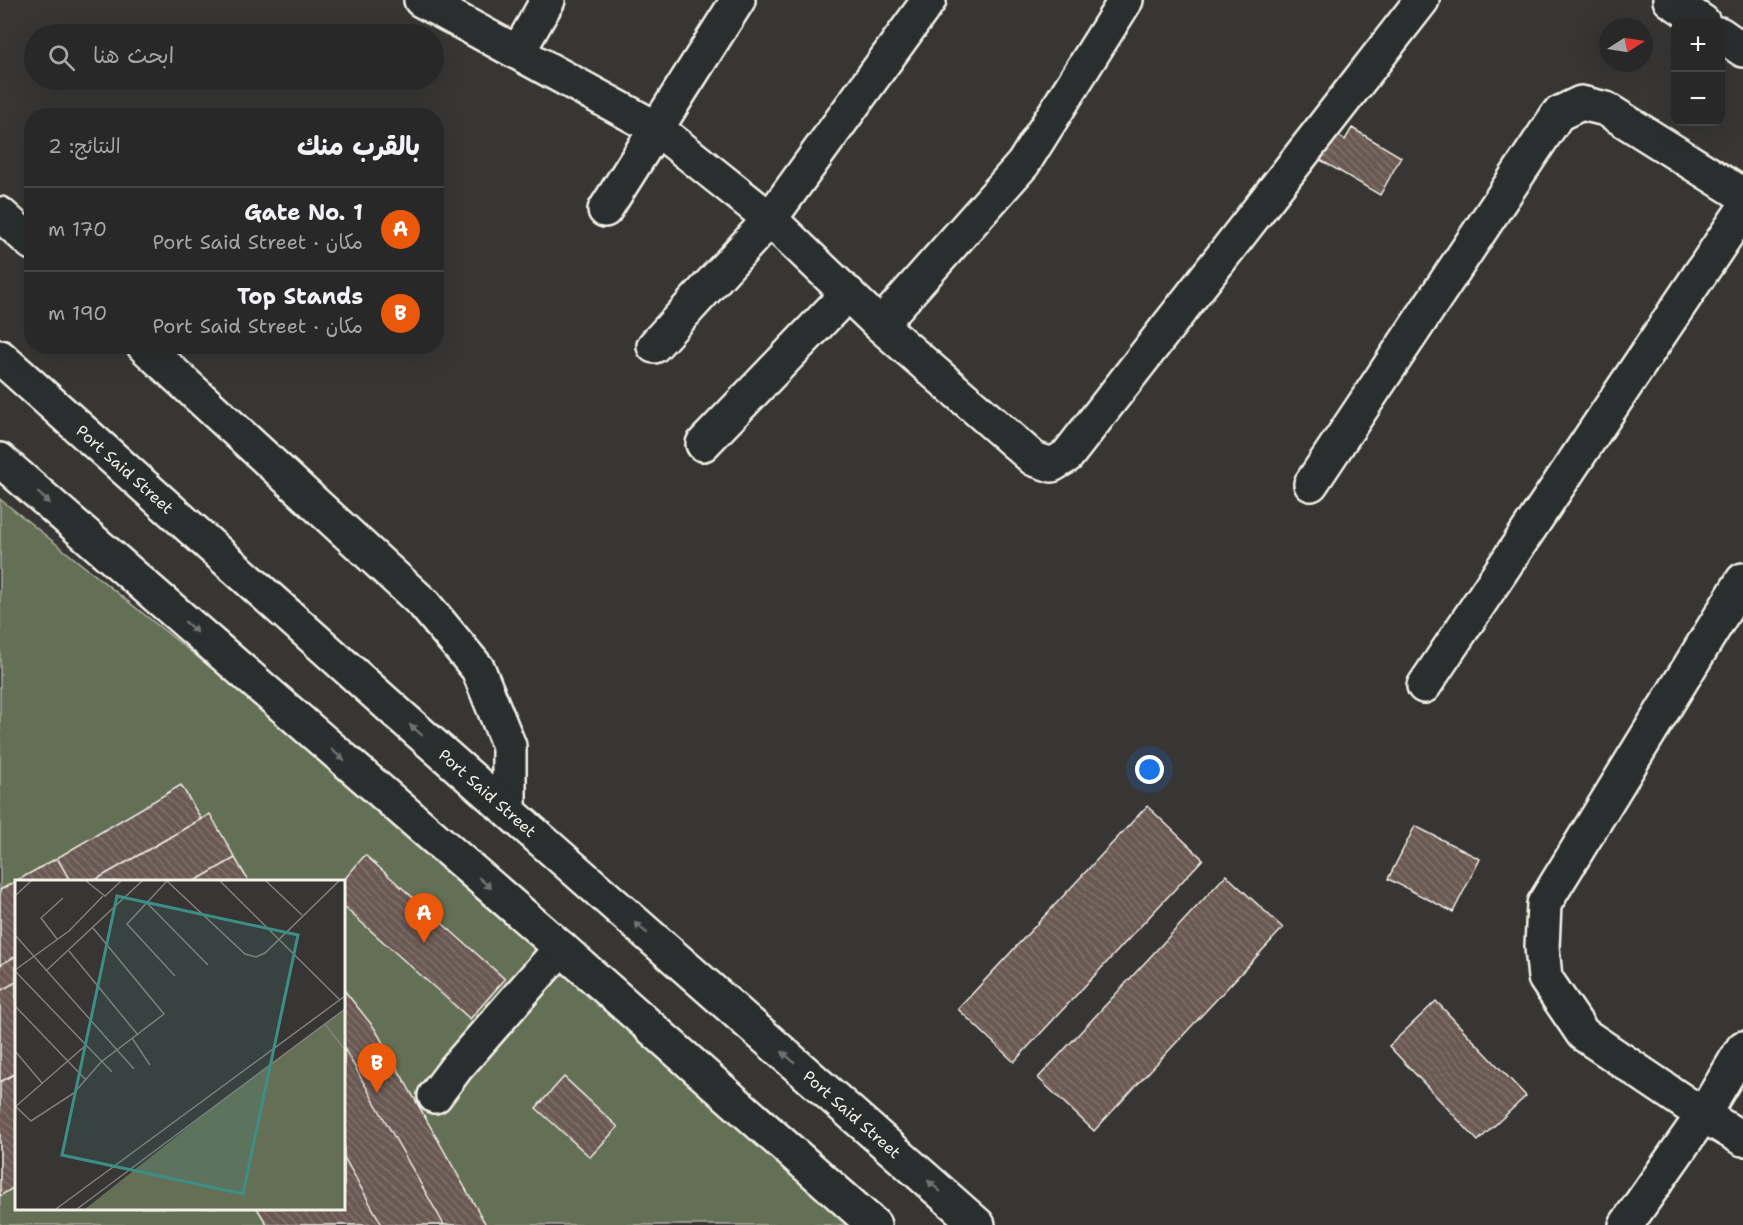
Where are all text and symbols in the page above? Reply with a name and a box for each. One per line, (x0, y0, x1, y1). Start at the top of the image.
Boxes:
north arrow (1599, 18, 1653, 72)
map controls (1671, 18, 1725, 126)
button: + (1671, 18, 1725, 72)
search box (24, 24, 444, 90)
icon: search (45, 41, 78, 74)
text: ابحث هنا (93, 41, 174, 70)
button: − (1671, 72, 1725, 126)
text: بالقرب منك (297, 128, 420, 163)
text: النتائج: 2 (48, 133, 121, 159)
text: Gate No. 1 (244, 198, 363, 227)
text: 170 m (48, 216, 107, 242)
text: A (393, 216, 408, 242)
text: مكان · Port Said Street (152, 229, 363, 255)
text: Top Stands (237, 282, 363, 311)
text: 190 m (48, 300, 107, 326)
text: B (394, 300, 407, 326)
text: مكان · Port Said Street (152, 313, 363, 339)
street label: Port Said Street (72, 420, 178, 518)
one-way arrow (36, 492, 52, 505)
one-way arrow (183, 620, 198, 633)
one-way arrow (409, 723, 424, 737)
street label: Port Said Street (434, 744, 541, 841)
one-way arrow (330, 748, 345, 761)
your location (1135, 755, 1164, 784)
one-way arrow (477, 876, 493, 889)
inset map (15, 880, 345, 1210)
pin: A (404, 894, 444, 943)
one-way arrow (634, 921, 649, 935)
pin: B (358, 1044, 397, 1093)
one-way arrow (781, 1051, 796, 1064)
street label: Port Said Street (799, 1065, 906, 1163)
one-way arrow (927, 1180, 942, 1193)

